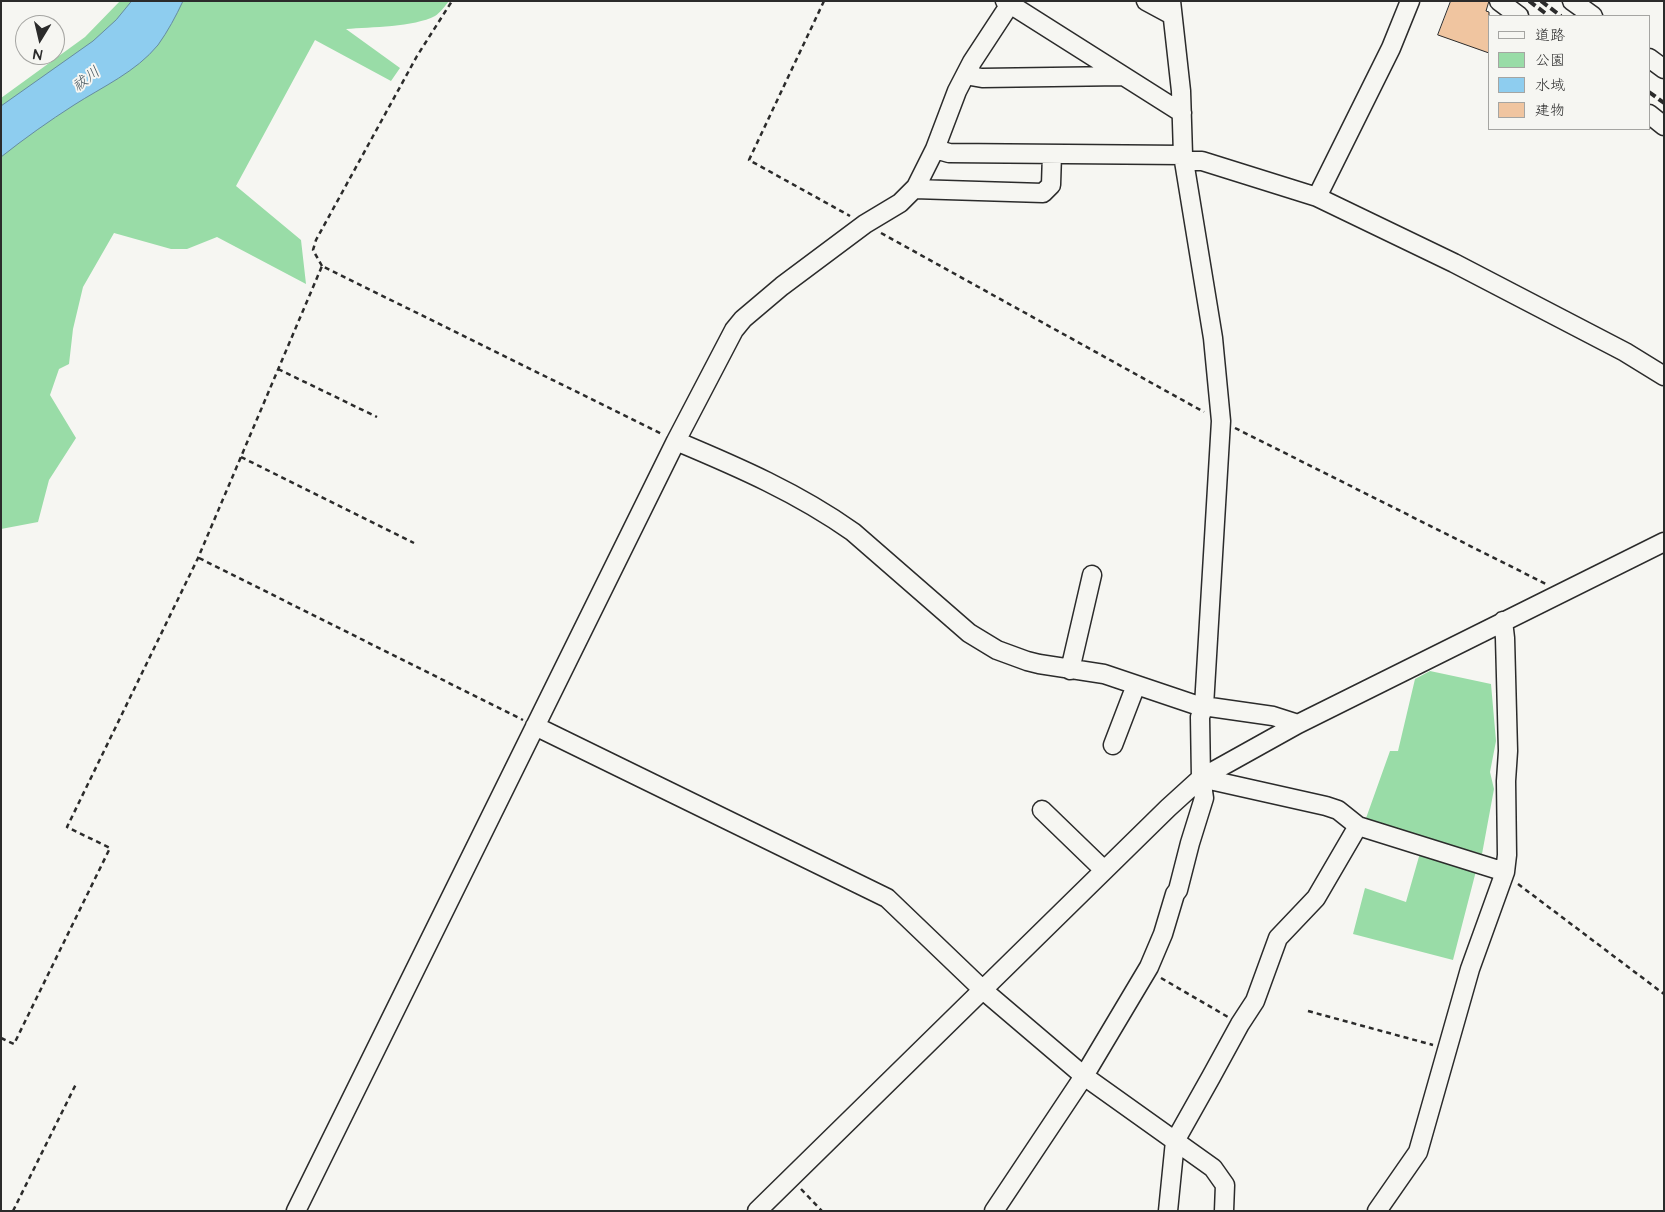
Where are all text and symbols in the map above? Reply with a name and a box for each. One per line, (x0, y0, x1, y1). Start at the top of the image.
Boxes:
north arrow (15, 15, 65, 65)
legend (1488, 15, 1650, 130)
text: 道路 (1535, 25, 1565, 46)
text: N (32, 43, 44, 64)
text: 公園 (1535, 50, 1565, 71)
water label: 祓川 (70, 64, 104, 96)
text: 水域 (1535, 75, 1565, 96)
text: 建物 (1535, 100, 1565, 121)

